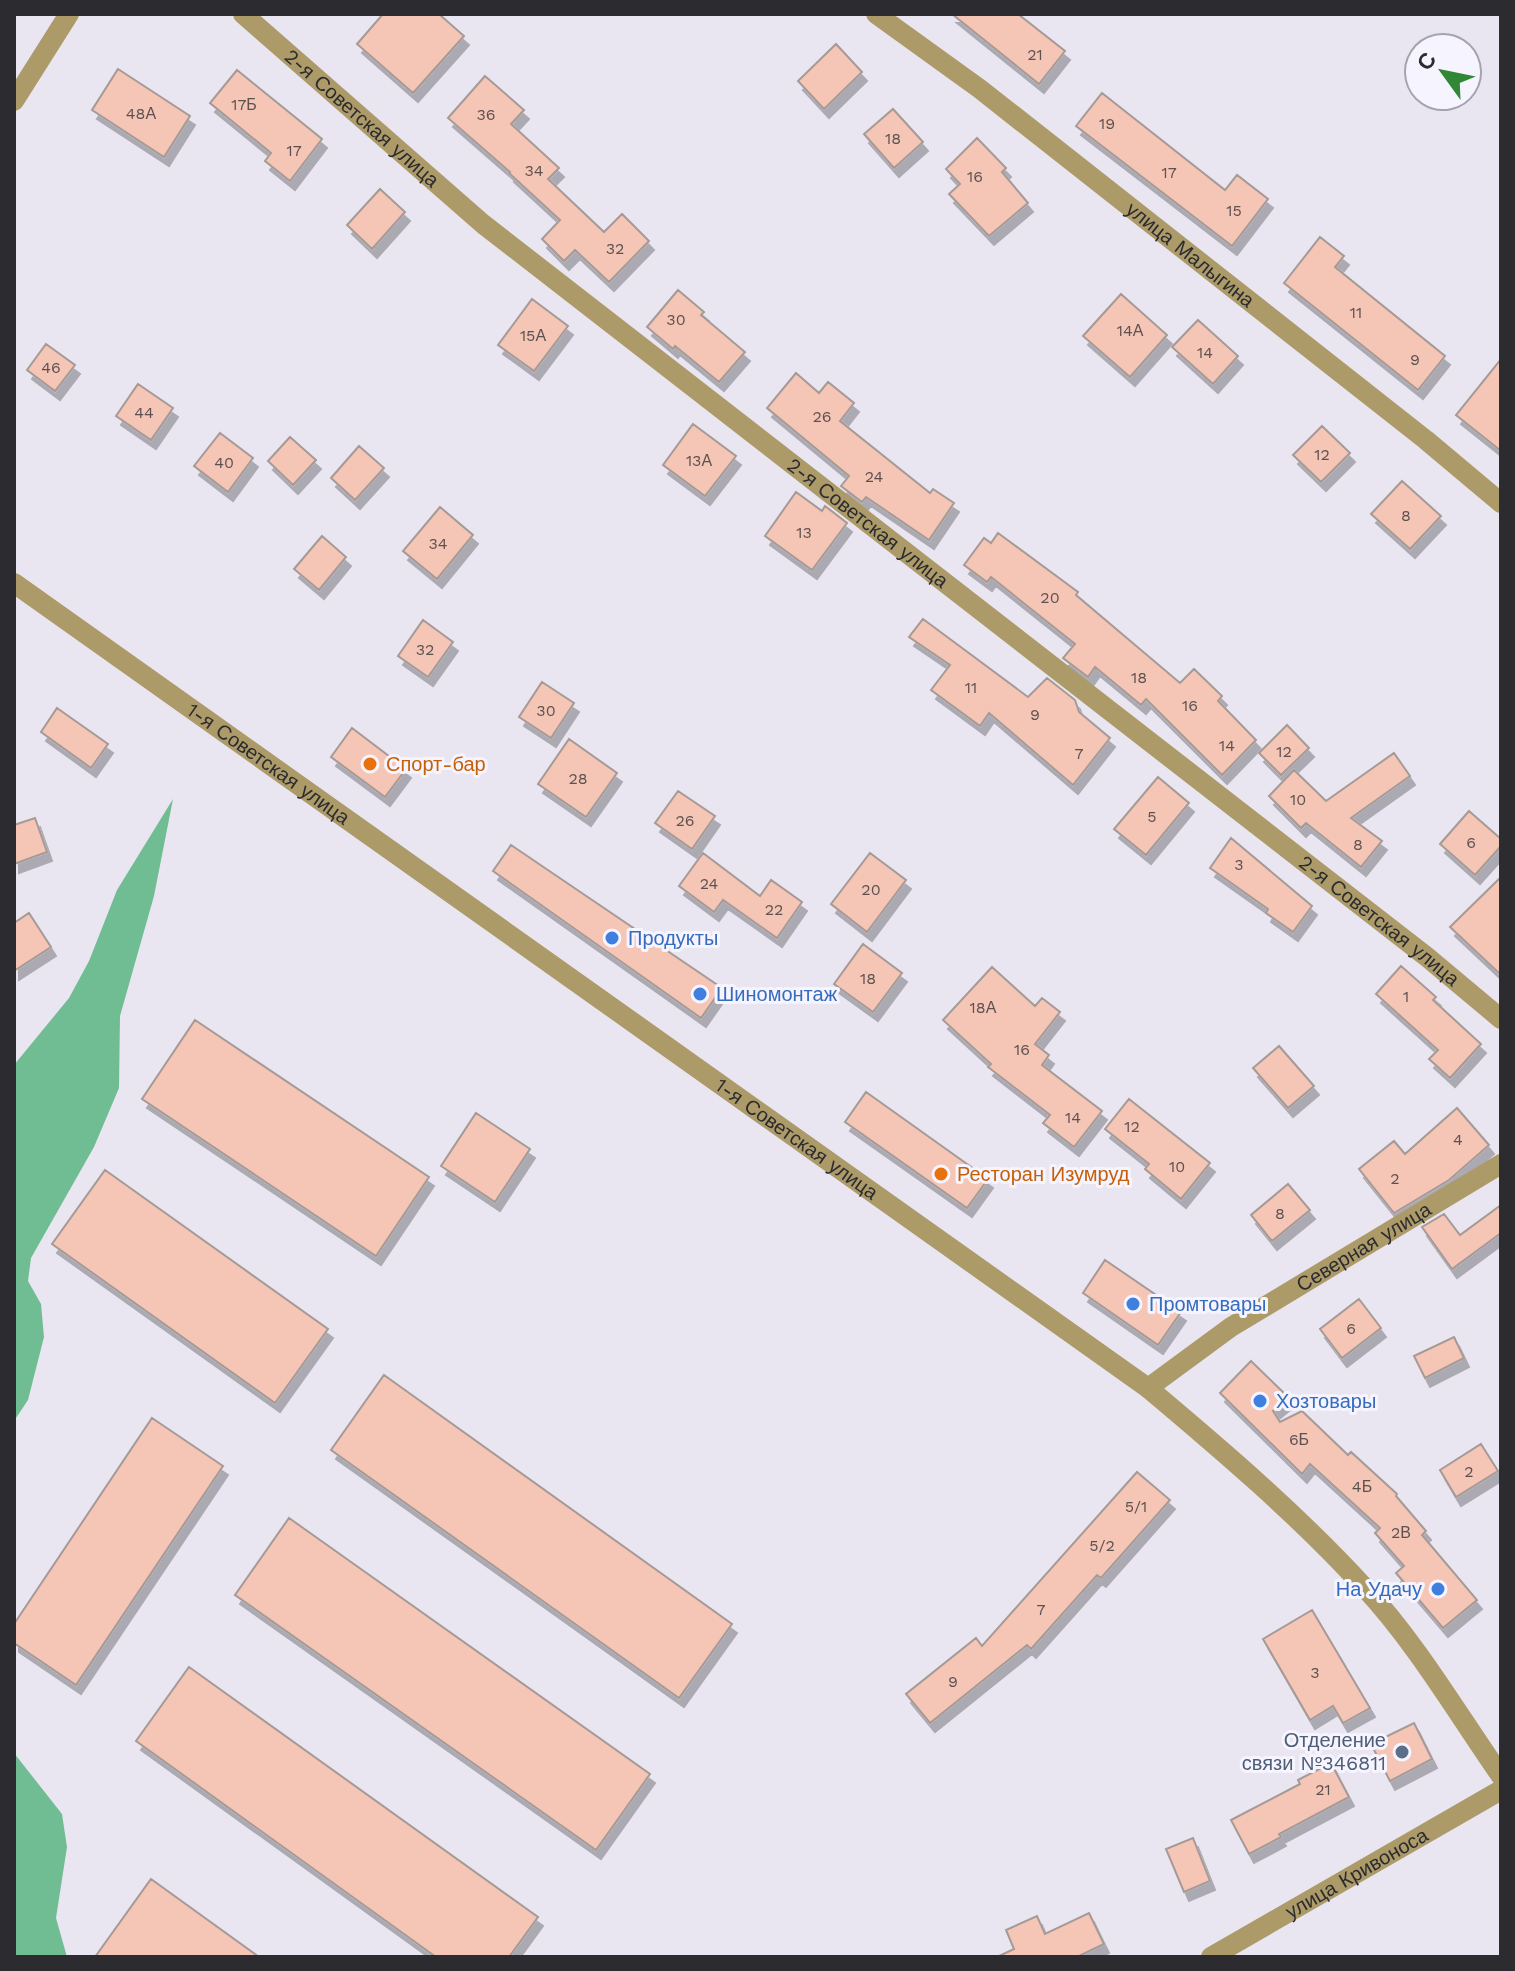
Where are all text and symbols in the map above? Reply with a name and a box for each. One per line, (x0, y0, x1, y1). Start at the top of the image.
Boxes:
north arrow (1403, 32, 1483, 112)
street label: 2-я Советская улица (280, 44, 445, 193)
house number: 21 (1027, 45, 1043, 64)
text: С (1412, 48, 1442, 75)
house number: 17Б (231, 95, 257, 114)
house number: 48А (126, 104, 156, 123)
house number: 36 (476, 105, 496, 124)
house number: 19 (1099, 114, 1115, 133)
house number: 18 (885, 129, 901, 148)
house number: 17 (286, 141, 302, 160)
house number: 34 (524, 161, 544, 180)
house number: 17 (1161, 163, 1177, 182)
house number: 16 (967, 167, 983, 186)
street label: улица Малыгина (1122, 197, 1260, 313)
house number: 15 (1226, 201, 1242, 220)
house number: 32 (606, 239, 624, 258)
house number: 11 (1350, 303, 1362, 322)
house number: 30 (666, 310, 686, 329)
house number: 14А (1117, 321, 1144, 340)
house number: 15А (520, 326, 546, 345)
house number: 14 (1197, 343, 1213, 362)
house number: 9 (1410, 350, 1420, 369)
house number: 46 (41, 358, 61, 377)
house number: 44 (134, 403, 154, 422)
house number: 26 (812, 407, 832, 426)
house number: 12 (1314, 445, 1330, 464)
house number: 13А (686, 451, 712, 470)
house number: 40 (214, 453, 234, 472)
street label: 2-я Советская улица (782, 453, 954, 593)
house number: 24 (865, 467, 884, 486)
house number: 8 (1401, 506, 1411, 525)
house number: 13 (796, 523, 812, 542)
house number: 34 (428, 534, 448, 553)
house number: 20 (1040, 588, 1060, 607)
house number: 32 (416, 640, 434, 659)
house number: 18 (1131, 668, 1147, 687)
house number: 11 (965, 678, 977, 697)
house number: 16 (1182, 696, 1198, 715)
street label: 1-я Советская улица (182, 698, 355, 830)
house number: 30 (536, 701, 556, 720)
house number: 9 (1030, 705, 1040, 724)
house number: 14 (1219, 736, 1235, 755)
house number: 12 (1276, 742, 1292, 761)
house number: 7 (1075, 744, 1084, 763)
place label: Спорт-бар (386, 752, 486, 776)
marker: Спорт-бар (361, 755, 379, 773)
house number: 28 (568, 769, 588, 788)
house number: 10 (1290, 790, 1306, 809)
house number: 5 (1147, 807, 1157, 826)
house number: 26 (675, 811, 695, 830)
house number: 6 (1466, 833, 1476, 852)
house number: 8 (1353, 835, 1363, 854)
street label: 2-я Советская улица (1294, 850, 1465, 992)
house number: 3 (1234, 855, 1244, 874)
house number: 24 (700, 874, 719, 893)
house number: 20 (861, 880, 881, 899)
house number: 22 (765, 900, 783, 919)
place label: Продукты (628, 926, 718, 950)
marker: Продукты (603, 929, 621, 947)
house number: 18 (860, 969, 876, 988)
place label: Шиномонтаж (716, 982, 838, 1006)
marker: Шиномонтаж (691, 985, 709, 1003)
house number: 1 (1403, 987, 1409, 1006)
house number: 18А (970, 998, 997, 1017)
house number: 16 (1014, 1040, 1030, 1059)
street label: 1-я Советская улица (711, 1073, 884, 1205)
house number: 14 (1065, 1108, 1081, 1127)
house number: 12 (1124, 1117, 1140, 1136)
house number: 4 (1453, 1130, 1463, 1149)
house number: 10 (1169, 1157, 1185, 1176)
place label: Ресторан Изумруд (957, 1162, 1130, 1186)
marker: Ресторан Изумруд (932, 1165, 950, 1183)
house number: 2 (1390, 1169, 1400, 1188)
street label: Северная улица (1292, 1197, 1436, 1297)
house number: 8 (1275, 1204, 1285, 1223)
place label: Промтовары (1149, 1292, 1266, 1316)
marker: Промтовары (1124, 1295, 1142, 1313)
house number: 6 (1346, 1319, 1356, 1338)
place label: Хозтовары (1276, 1389, 1376, 1413)
marker: Хозтовары (1251, 1392, 1269, 1410)
house number: 6Б (1289, 1430, 1309, 1449)
house number: 2 (1464, 1462, 1474, 1481)
house number: 4Б (1352, 1477, 1372, 1496)
house number: 5/1 (1125, 1497, 1147, 1516)
house number: 2В (1391, 1523, 1411, 1542)
house number: 5/2 (1089, 1536, 1115, 1555)
place label: На Удачу (1336, 1577, 1422, 1601)
marker: На Удачу (1429, 1580, 1447, 1598)
house number: 7 (1037, 1600, 1046, 1619)
house number: 3 (1310, 1663, 1320, 1682)
house number: 9 (948, 1672, 958, 1691)
place label: Отделение связи №346811 (1242, 1728, 1386, 1775)
marker: Отделение связи №346811 (1393, 1743, 1411, 1761)
house number: 21 (1315, 1780, 1331, 1799)
street label: улица Кривоноса (1281, 1822, 1433, 1924)

